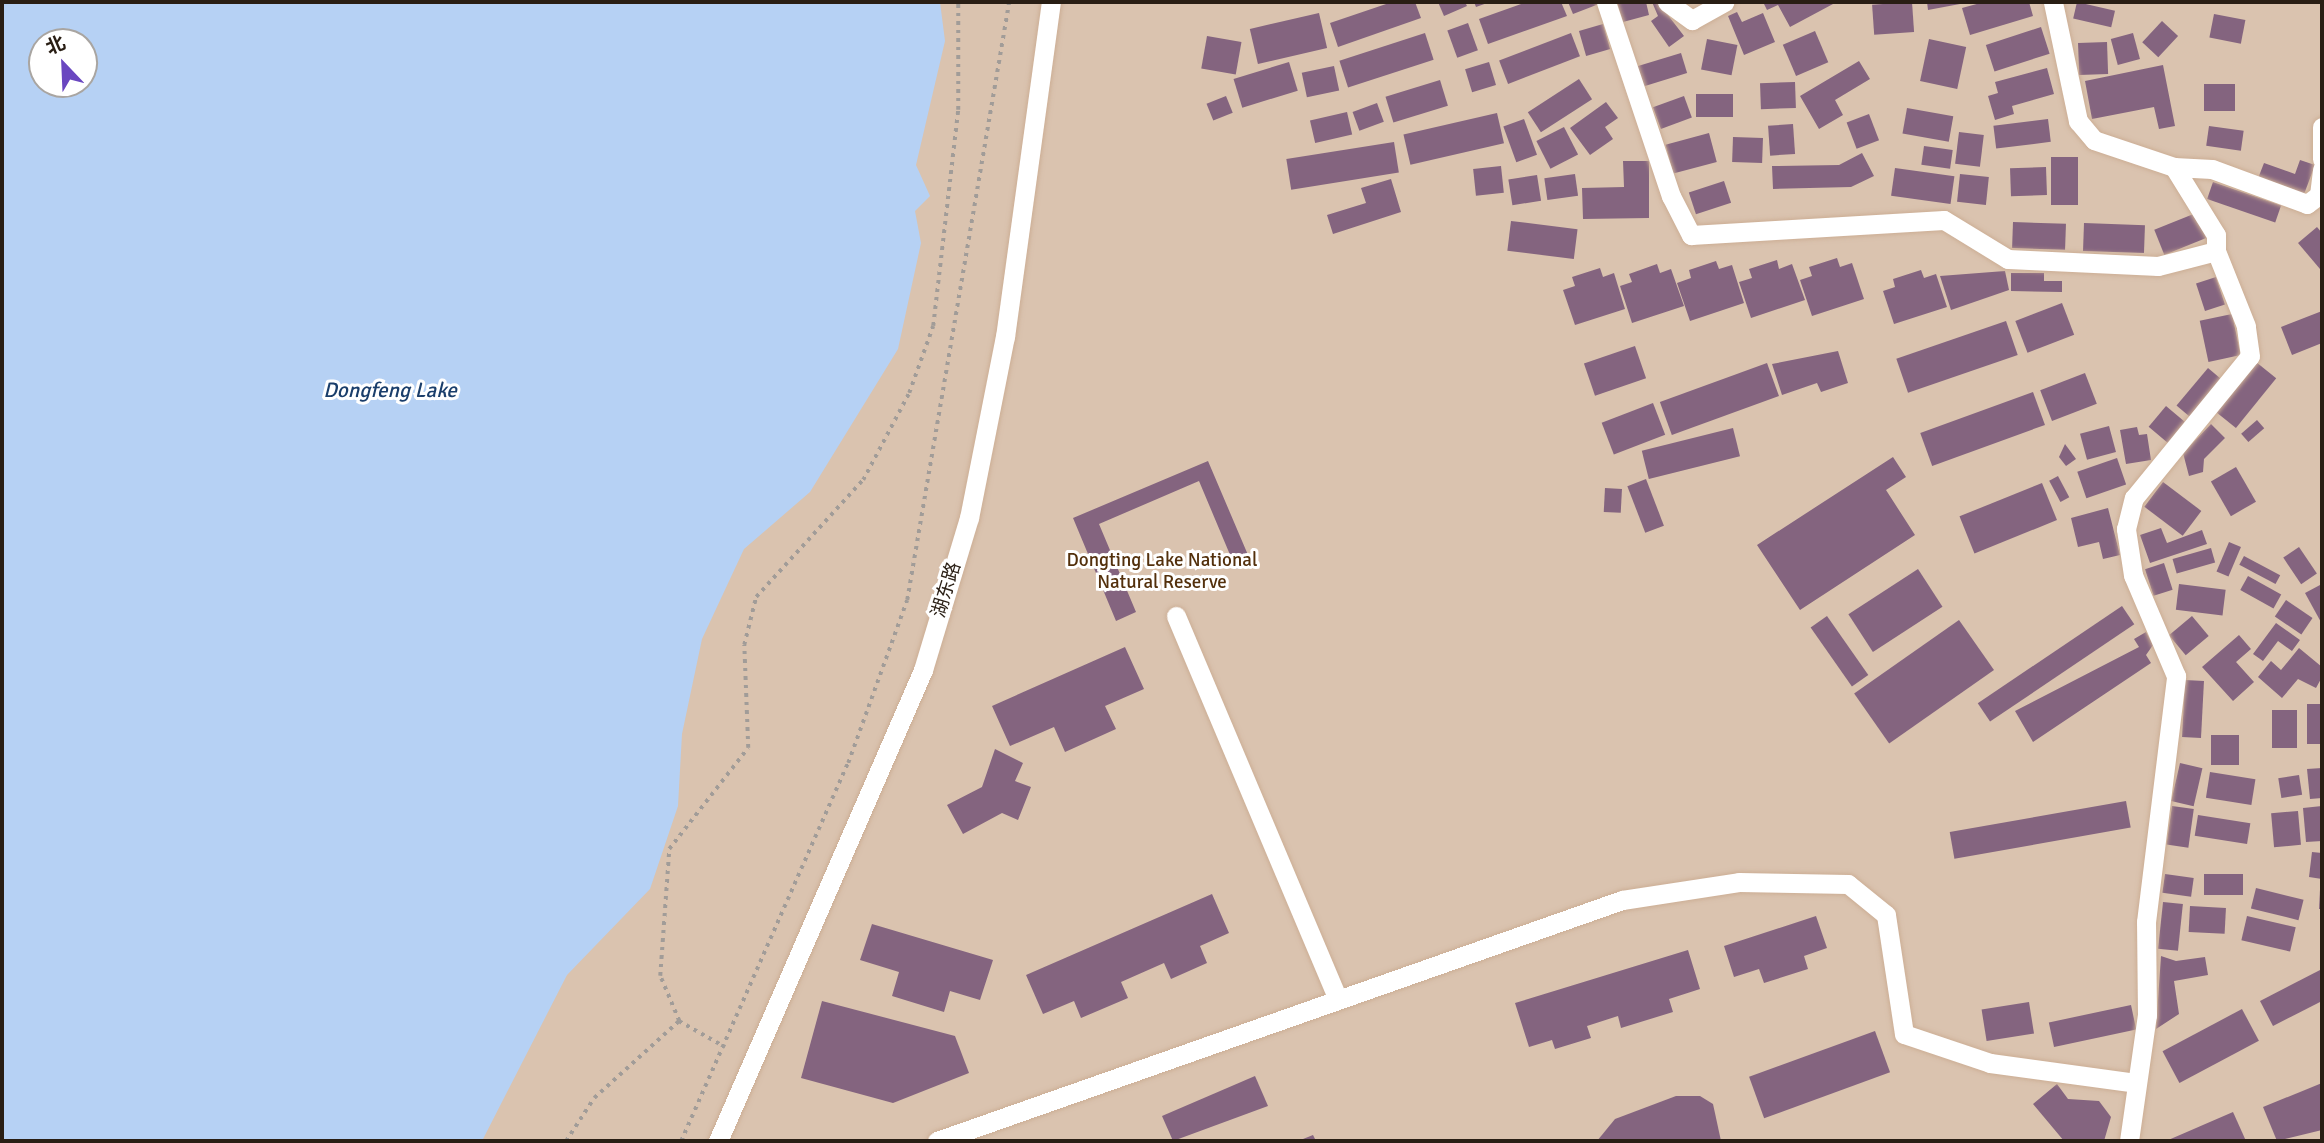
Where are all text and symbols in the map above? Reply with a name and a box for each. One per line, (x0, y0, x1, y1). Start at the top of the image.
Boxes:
north arrow (28, 28, 98, 98)
text: 北 (42, 31, 69, 60)
water label: Dongfeng Lake (323, 377, 457, 403)
park label: Dongting Lake National Natural Reserve (1066, 550, 1258, 594)
street label: 湖东路 (928, 559, 966, 621)

